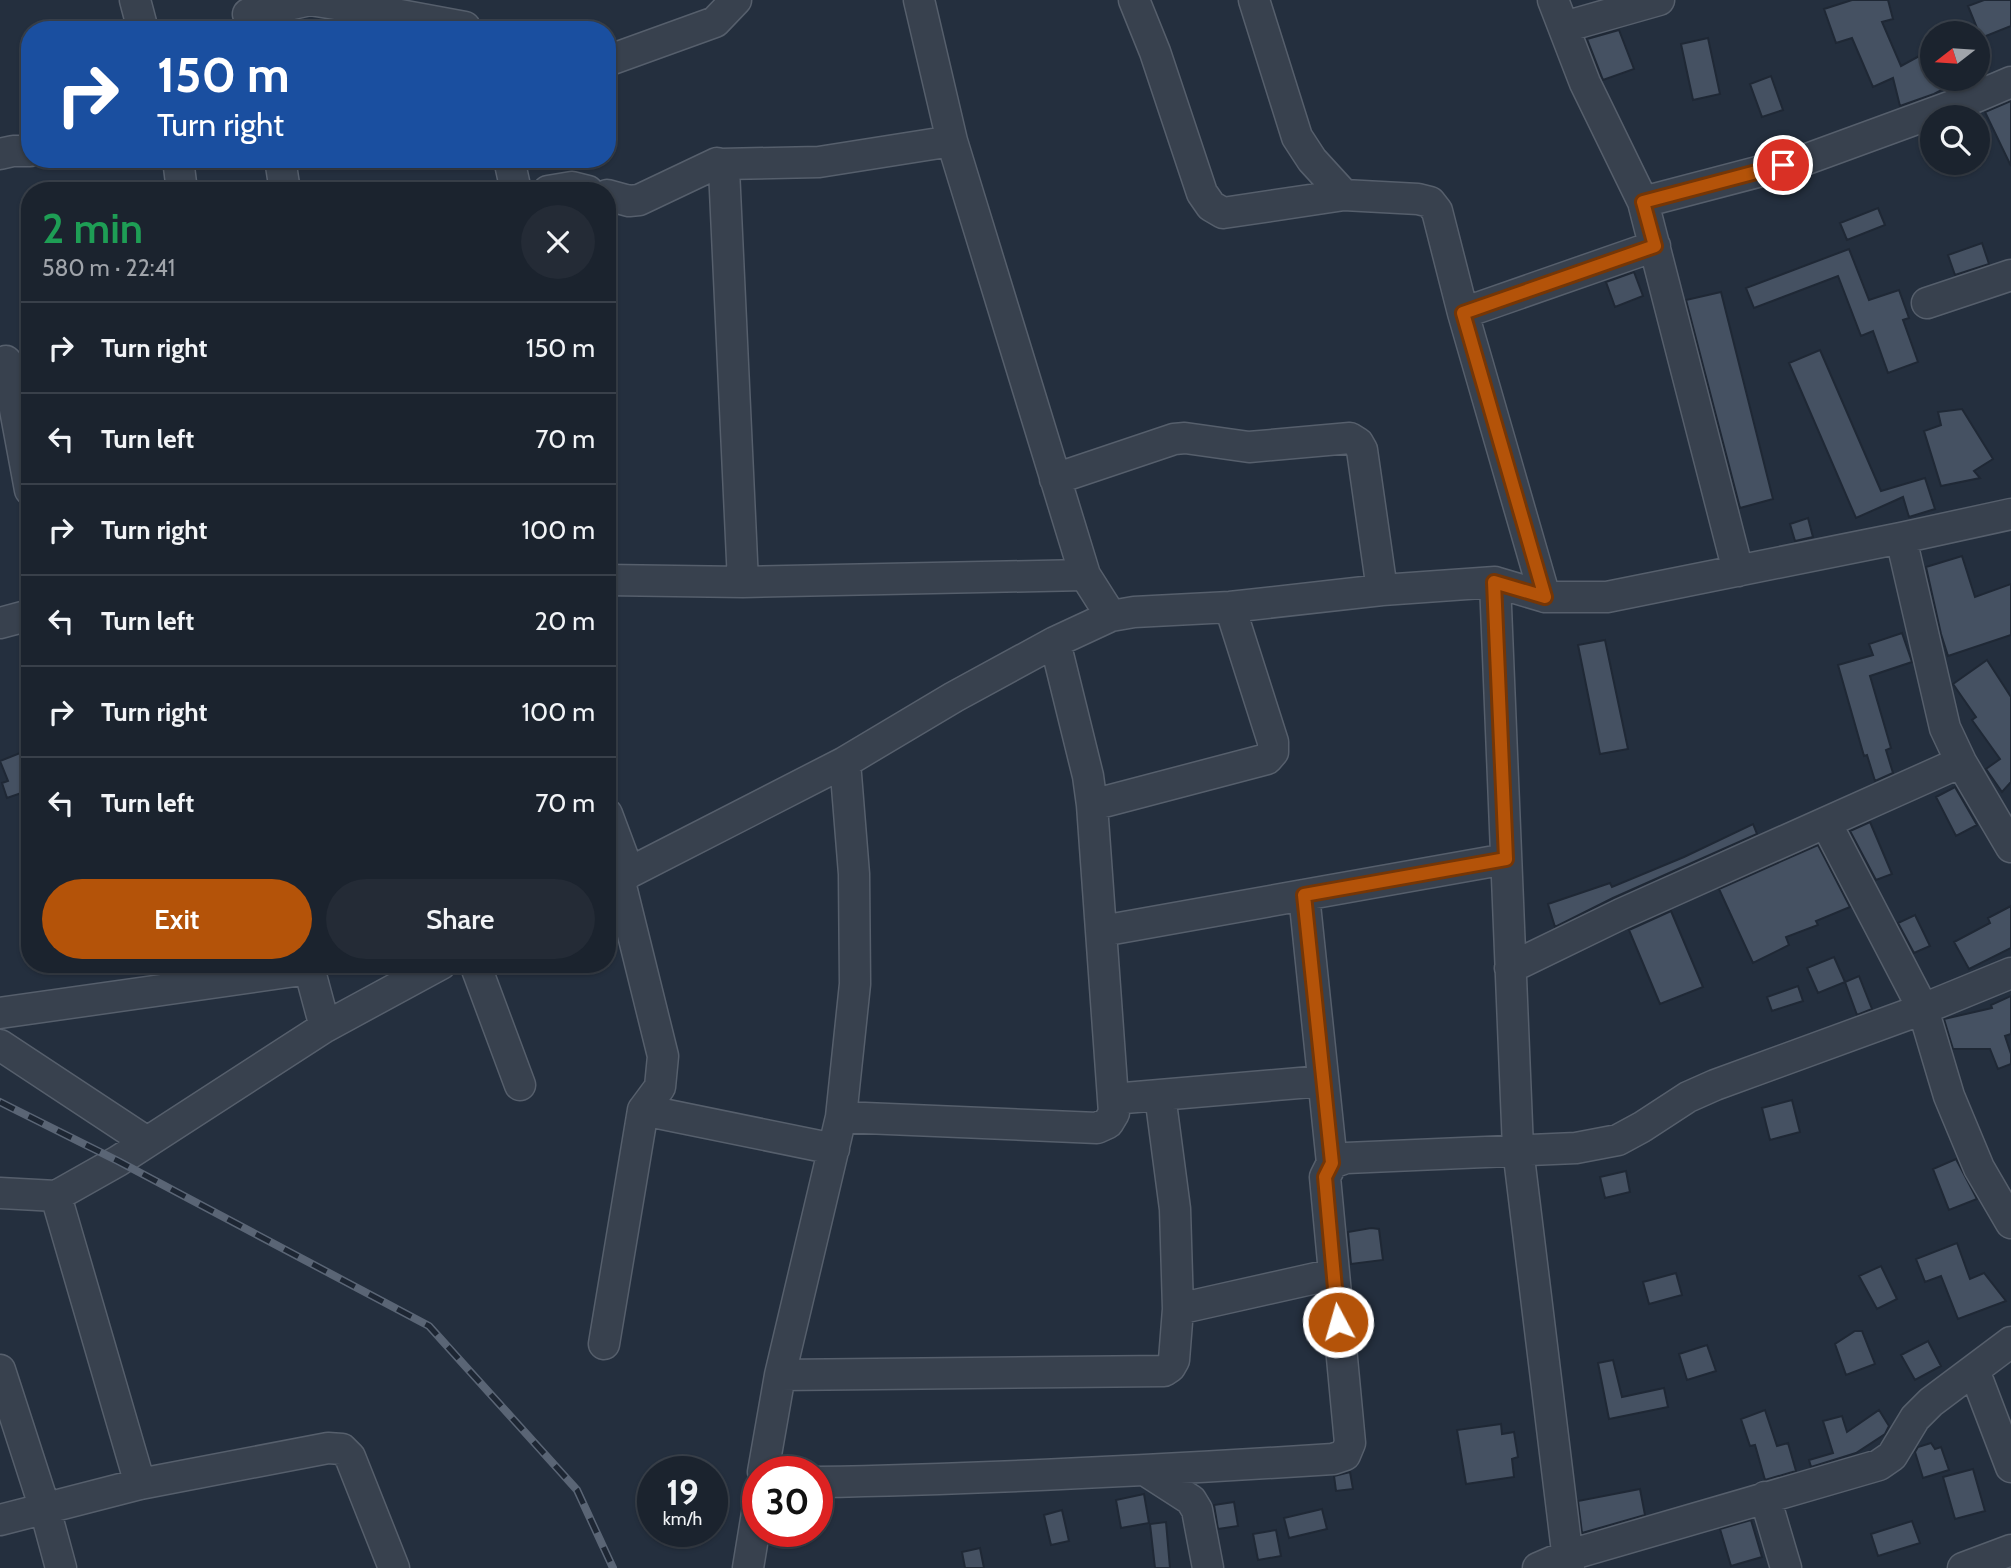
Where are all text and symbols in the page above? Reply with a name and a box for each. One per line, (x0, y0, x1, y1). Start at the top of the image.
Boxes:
north arrow (1920, 21, 1990, 91)
map controls (1920, 21, 1990, 175)
text: 150 m (157, 45, 290, 104)
icon: right (42, 49, 133, 140)
text: Turn right (157, 105, 284, 144)
button: search (1920, 105, 1990, 175)
pin (1753, 135, 1813, 195)
icon: arrive (1764, 146, 1802, 184)
text: 2 min (42, 202, 143, 254)
button: close (521, 205, 595, 279)
text: 580 m · 22:41 (42, 254, 175, 282)
icon: right (42, 329, 80, 367)
text: Turn right (101, 332, 207, 364)
text: 150 m (526, 332, 595, 364)
icon: left (42, 420, 80, 458)
text: Turn left (101, 423, 194, 455)
text: 70 m (535, 423, 595, 455)
icon: right (42, 511, 80, 549)
text: Turn right (101, 514, 207, 546)
text: 100 m (522, 514, 595, 546)
icon: left (42, 602, 80, 640)
text: Turn left (101, 605, 194, 637)
text: 20 m (535, 605, 595, 637)
icon: right (42, 693, 80, 731)
text: Turn right (101, 696, 207, 728)
text: 100 m (522, 696, 595, 728)
icon: left (42, 784, 80, 822)
text: Turn left (101, 787, 194, 819)
text: 70 m (535, 787, 595, 819)
button: Exit (42, 879, 312, 959)
button: Share (326, 879, 595, 959)
position arrow (1301, 1285, 1375, 1359)
speed limit sign: 30 (742, 1456, 833, 1547)
text: 19 (666, 1471, 699, 1514)
text: km/h (663, 1508, 702, 1530)

